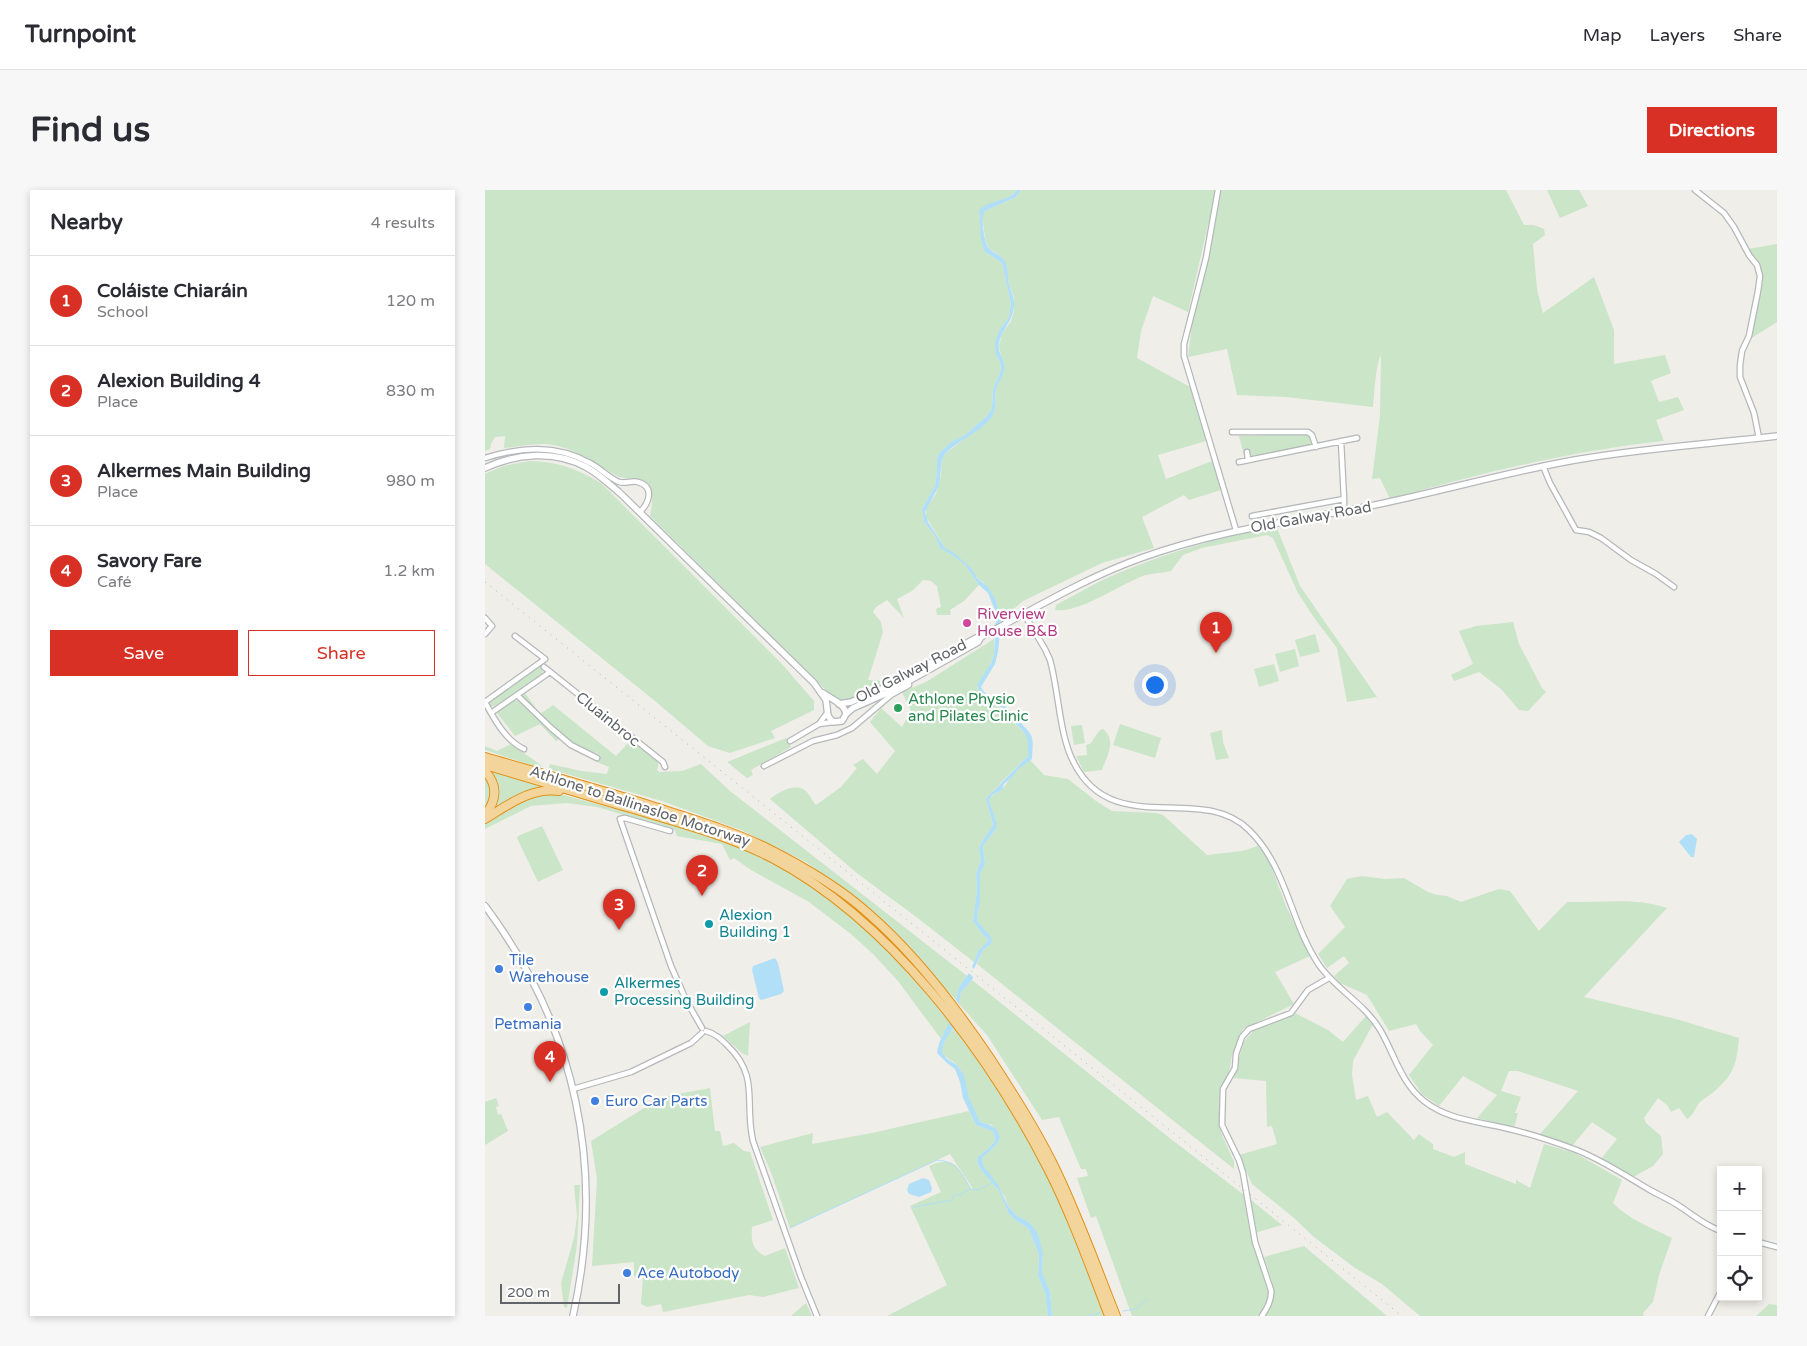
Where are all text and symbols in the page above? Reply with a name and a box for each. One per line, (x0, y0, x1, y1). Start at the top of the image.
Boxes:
text: Turnpoint (25, 20, 136, 49)
text: Map (1583, 24, 1622, 46)
text: Layers (1650, 24, 1705, 46)
text: Share (1733, 24, 1782, 46)
button: Directions (1647, 107, 1777, 153)
text: Find us (30, 109, 150, 151)
text: Nearby (50, 210, 123, 235)
text: 4 results (371, 213, 435, 233)
text: Coláiste Chiaráin (97, 280, 248, 302)
text: 1 (61, 291, 71, 311)
text: 120 m (386, 291, 435, 311)
text: School (97, 302, 149, 322)
text: Alexion Building 4 (97, 370, 261, 392)
text: 2 (61, 381, 71, 401)
text: 830 m (386, 381, 435, 401)
text: Place (97, 392, 138, 412)
text: Alkermes Main Building (97, 460, 311, 482)
text: 3 (61, 471, 71, 491)
text: 980 m (386, 471, 435, 491)
text: Place (97, 482, 138, 502)
street label: Old Galway Road (1249, 498, 1373, 536)
text: Savory Fare (97, 550, 202, 572)
text: 4 (61, 561, 71, 581)
text: 1.2 km (383, 561, 435, 581)
text: Café (97, 572, 132, 592)
place label: Riverview House B&B (977, 605, 1058, 640)
pin: 1 (1200, 612, 1232, 653)
marker: Riverview House B&B (961, 617, 973, 629)
button: Save (50, 630, 238, 676)
button: Share (248, 630, 435, 676)
street label: Old Galway Road (852, 635, 970, 707)
your location (1142, 672, 1168, 698)
street label: Cluainbroc (573, 688, 643, 750)
place label: Athlone Physio and Pilates Clinic (908, 690, 1029, 725)
marker: Athlone Physio and Pilates Clinic (892, 702, 904, 714)
street label: Athlone to Ballinasloe Motorway (527, 762, 753, 850)
pin: 2 (686, 855, 718, 896)
pin: 3 (603, 889, 635, 930)
place label: Alexion Building 1 (719, 906, 791, 941)
marker: Alexion Building 1 (703, 918, 715, 930)
place label: Tile Warehouse (509, 951, 589, 986)
marker: Tile Warehouse (493, 963, 505, 975)
place label: Alkermes Processing Building (614, 974, 754, 1009)
marker: Alkermes Processing Building (598, 986, 610, 998)
marker: Petmania (522, 1001, 534, 1013)
place label: Petmania (494, 1015, 562, 1033)
pin: 4 (534, 1041, 566, 1082)
place label: Euro Car Parts (605, 1092, 707, 1110)
marker: Euro Car Parts (589, 1095, 601, 1107)
map controls (1717, 1166, 1762, 1301)
button: + (1717, 1166, 1762, 1211)
button: − (1717, 1211, 1762, 1256)
button: locate (1717, 1256, 1762, 1301)
place label: Ace Autobody (637, 1264, 739, 1282)
marker: Ace Autobody (621, 1267, 633, 1279)
scale bar (500, 1281, 620, 1304)
text: 200 m (507, 1284, 550, 1301)

